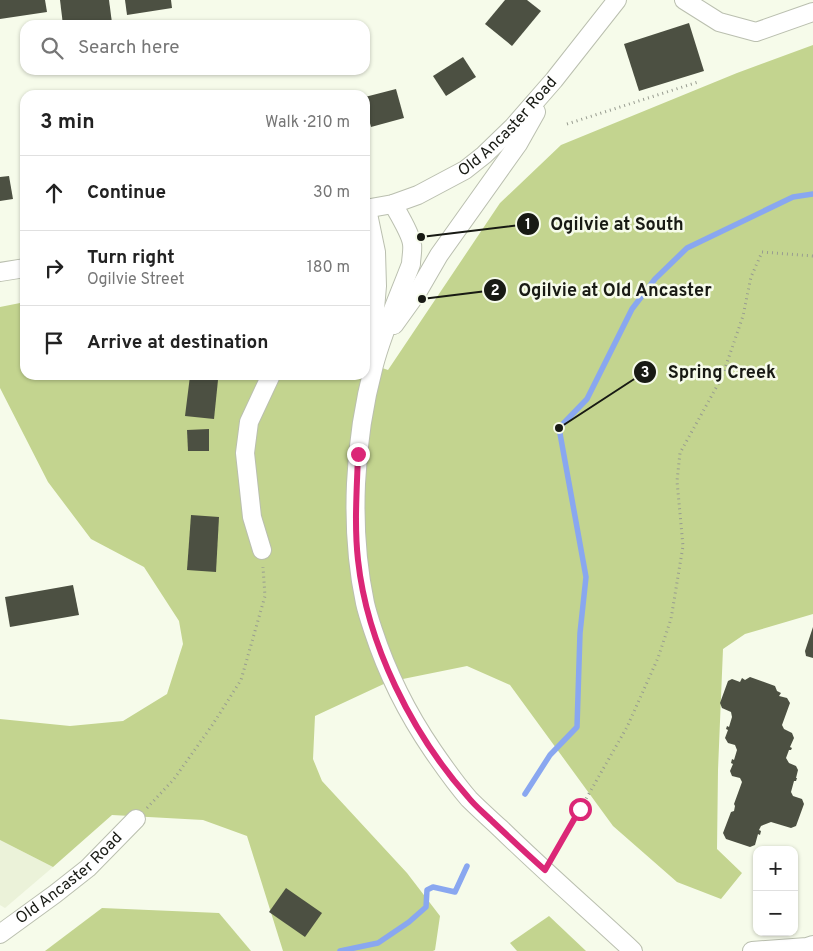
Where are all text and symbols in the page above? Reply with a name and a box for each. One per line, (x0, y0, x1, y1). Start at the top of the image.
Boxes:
search box (20, 20, 370, 75)
icon: search (38, 34, 66, 62)
text: Search here (78, 36, 180, 60)
street label: Old Ancaster Road (455, 73, 562, 182)
text: 3 min (40, 109, 95, 136)
text: Walk · 210 m (265, 113, 350, 133)
icon: ahead (40, 179, 68, 207)
text: Continue (87, 181, 166, 205)
text: 30 m (313, 183, 350, 203)
callout: Ogilvie at South (515, 207, 694, 240)
text: Ogilvie at South (550, 214, 684, 237)
text: 1 (525, 216, 531, 235)
text: Turn right (87, 246, 175, 270)
icon: right (40, 254, 68, 282)
text: 180 m (307, 258, 350, 278)
text: Ogilvie Street (87, 270, 184, 290)
callout: Ogilvie at Old Ancaster (483, 273, 722, 306)
text: Ogilvie at Old Ancaster (518, 280, 712, 303)
text: 2 (490, 282, 500, 301)
icon: arrive (40, 329, 68, 357)
text: Arrive at destination (87, 331, 268, 355)
callout: Spring Creek (633, 355, 786, 388)
text: Spring Creek (668, 362, 776, 385)
text: 3 (641, 364, 650, 383)
route end (347, 443, 370, 466)
route start (569, 798, 592, 821)
street label: Old Ancaster Road (12, 828, 127, 929)
map controls (753, 846, 798, 936)
button: + (753, 846, 798, 891)
button: − (753, 891, 798, 936)

